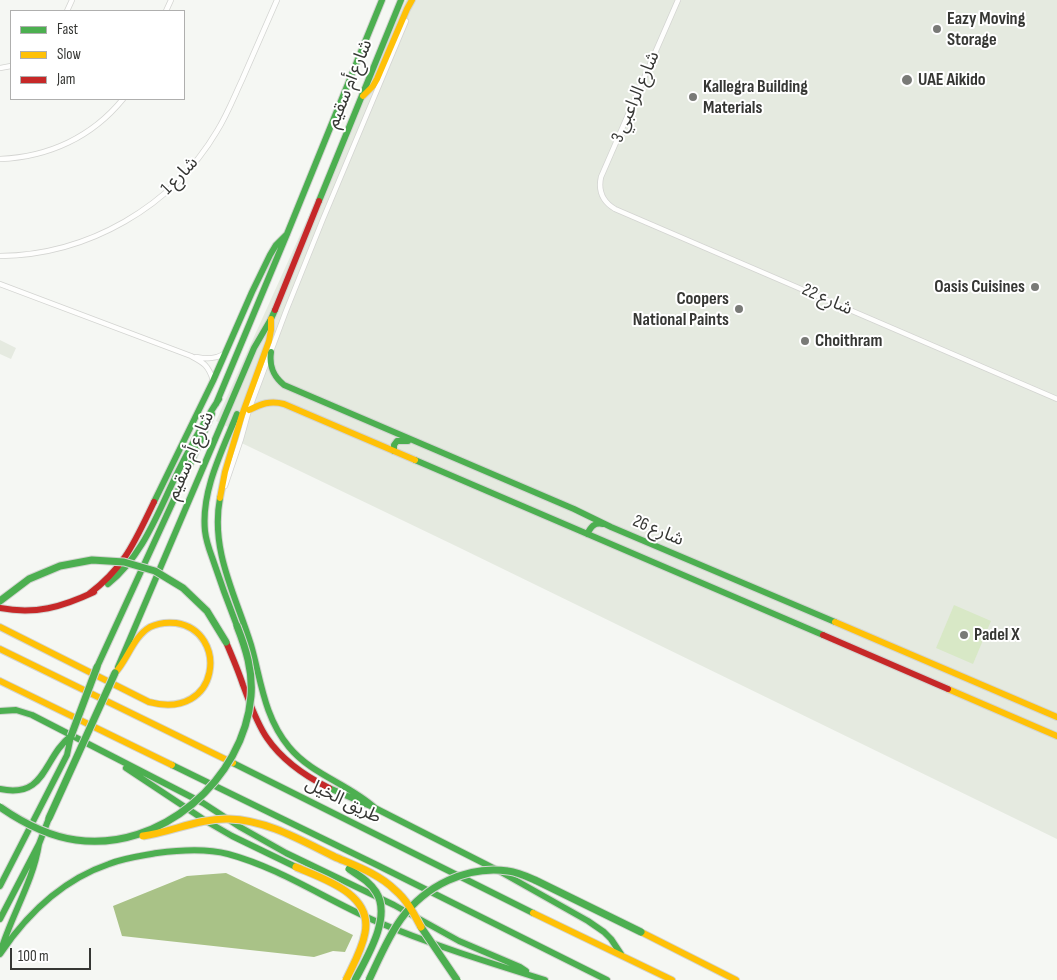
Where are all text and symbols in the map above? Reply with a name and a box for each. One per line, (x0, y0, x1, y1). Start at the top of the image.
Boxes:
place label: Eazy Moving Storage (947, 8, 1025, 50)
legend (10, 10, 185, 100)
text: Fast (57, 20, 78, 39)
marker: Eazy Moving Storage (931, 23, 943, 35)
street label: شارع أم سقيم (322, 37, 378, 131)
text: Slow (57, 45, 81, 64)
street label: شارع الراعبي 3 (607, 48, 665, 146)
place label: UAE Aikido (918, 69, 986, 91)
text: Jam (57, 70, 75, 89)
marker: UAE Aikido (900, 73, 914, 87)
place label: Kallegra Building Materials (703, 76, 808, 118)
marker: Kallegra Building Materials (687, 91, 699, 103)
street label: شارع 1 (157, 153, 203, 199)
place label: Oasis Cuisines (934, 276, 1025, 298)
street label: شارع 22 (798, 279, 856, 321)
marker: Oasis Cuisines (1029, 281, 1041, 293)
place label: Coopers National Paints (633, 288, 729, 330)
marker: Coopers National Paints (733, 303, 745, 315)
place label: Choithram (815, 330, 882, 352)
marker: Choithram (799, 335, 811, 347)
street label: شارع أم سقيم (163, 409, 219, 503)
street label: شارع 26 (629, 511, 687, 551)
place label: Padel X (974, 624, 1020, 646)
marker: Padel X (958, 629, 970, 641)
street label: طريق الخيل (301, 773, 385, 829)
scale bar (12, 938, 94, 970)
text: 100 m (18, 947, 49, 966)

